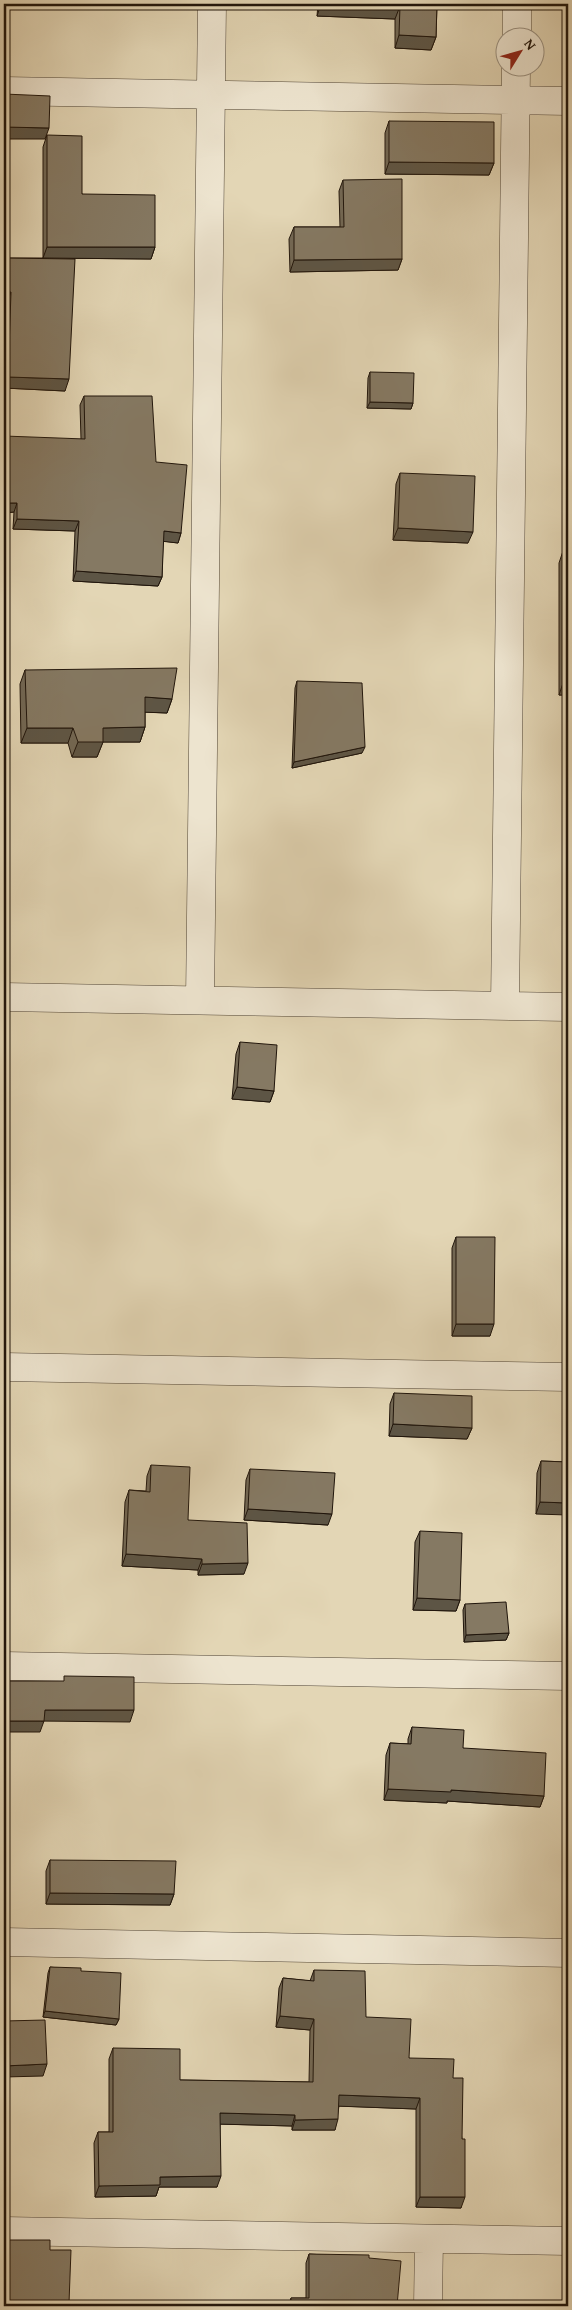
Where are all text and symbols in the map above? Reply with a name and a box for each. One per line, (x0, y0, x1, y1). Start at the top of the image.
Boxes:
north arrow (494, 28, 544, 78)
text: N (520, 34, 542, 54)

